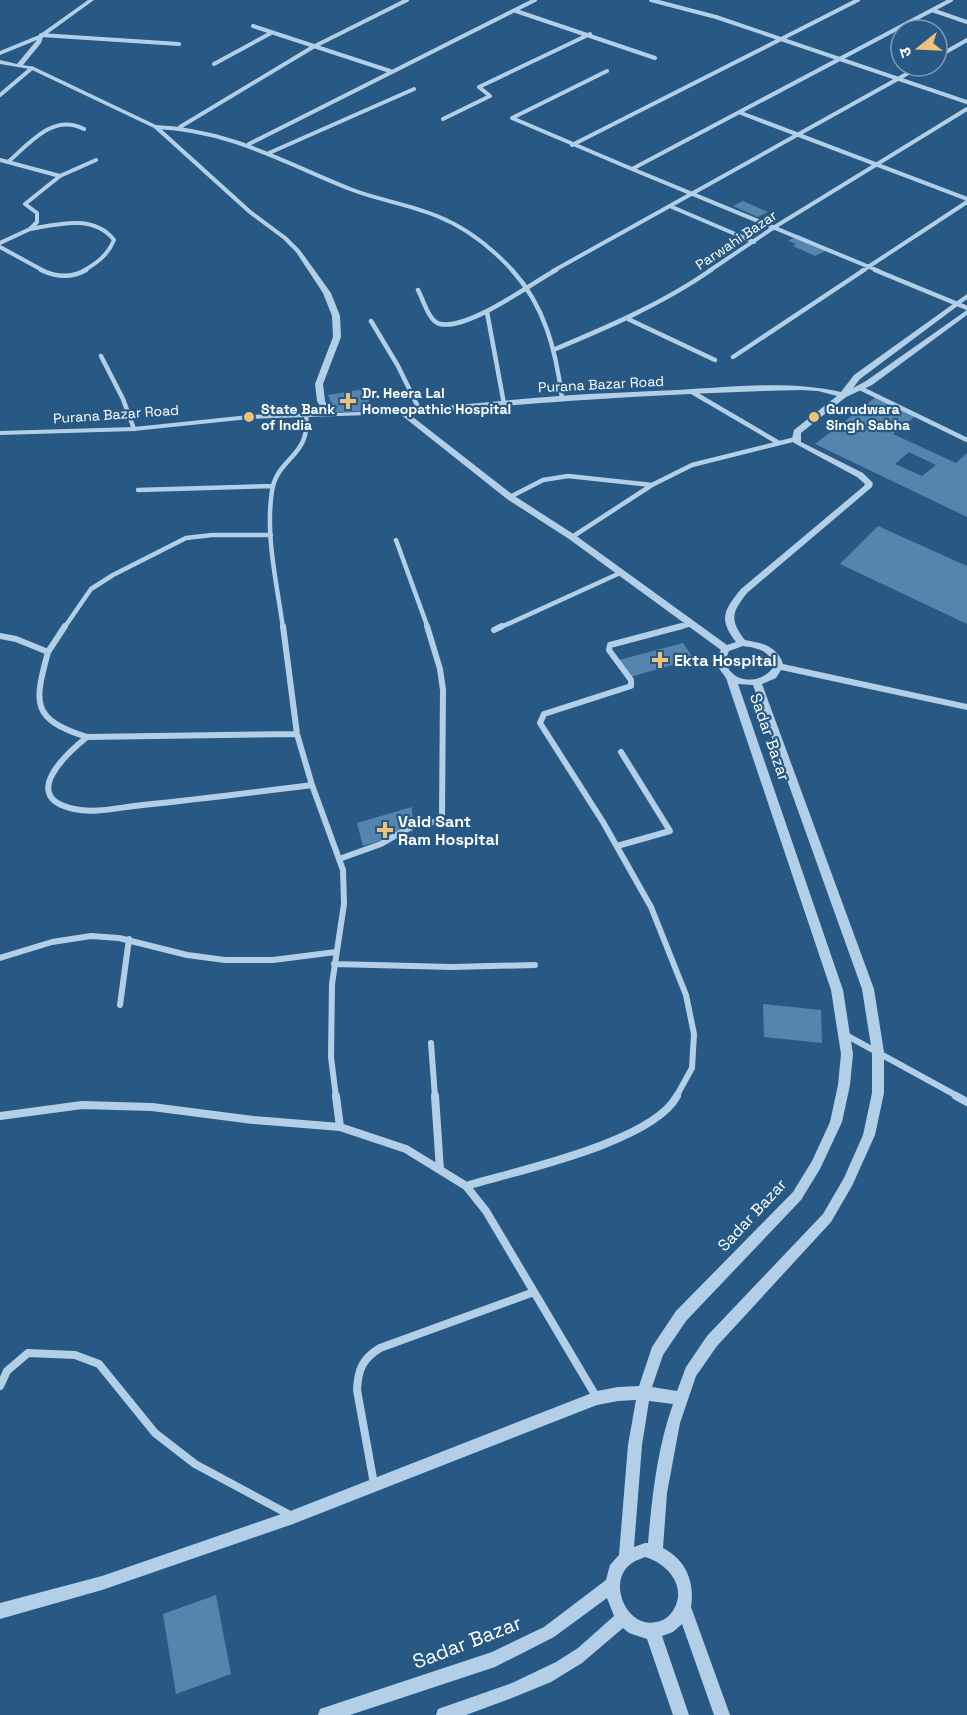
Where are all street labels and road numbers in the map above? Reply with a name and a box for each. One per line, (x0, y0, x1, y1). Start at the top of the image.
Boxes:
street label: Parwahi Bazar (692, 206, 780, 274)
street label: Purana Bazar Road (538, 372, 664, 396)
street label: Purana Bazar Road (52, 401, 180, 427)
street label: Sadar Bazar (745, 690, 795, 784)
street label: Sadar Bazar (713, 1174, 791, 1256)
street label: Sadar Bazar (409, 1609, 525, 1675)

